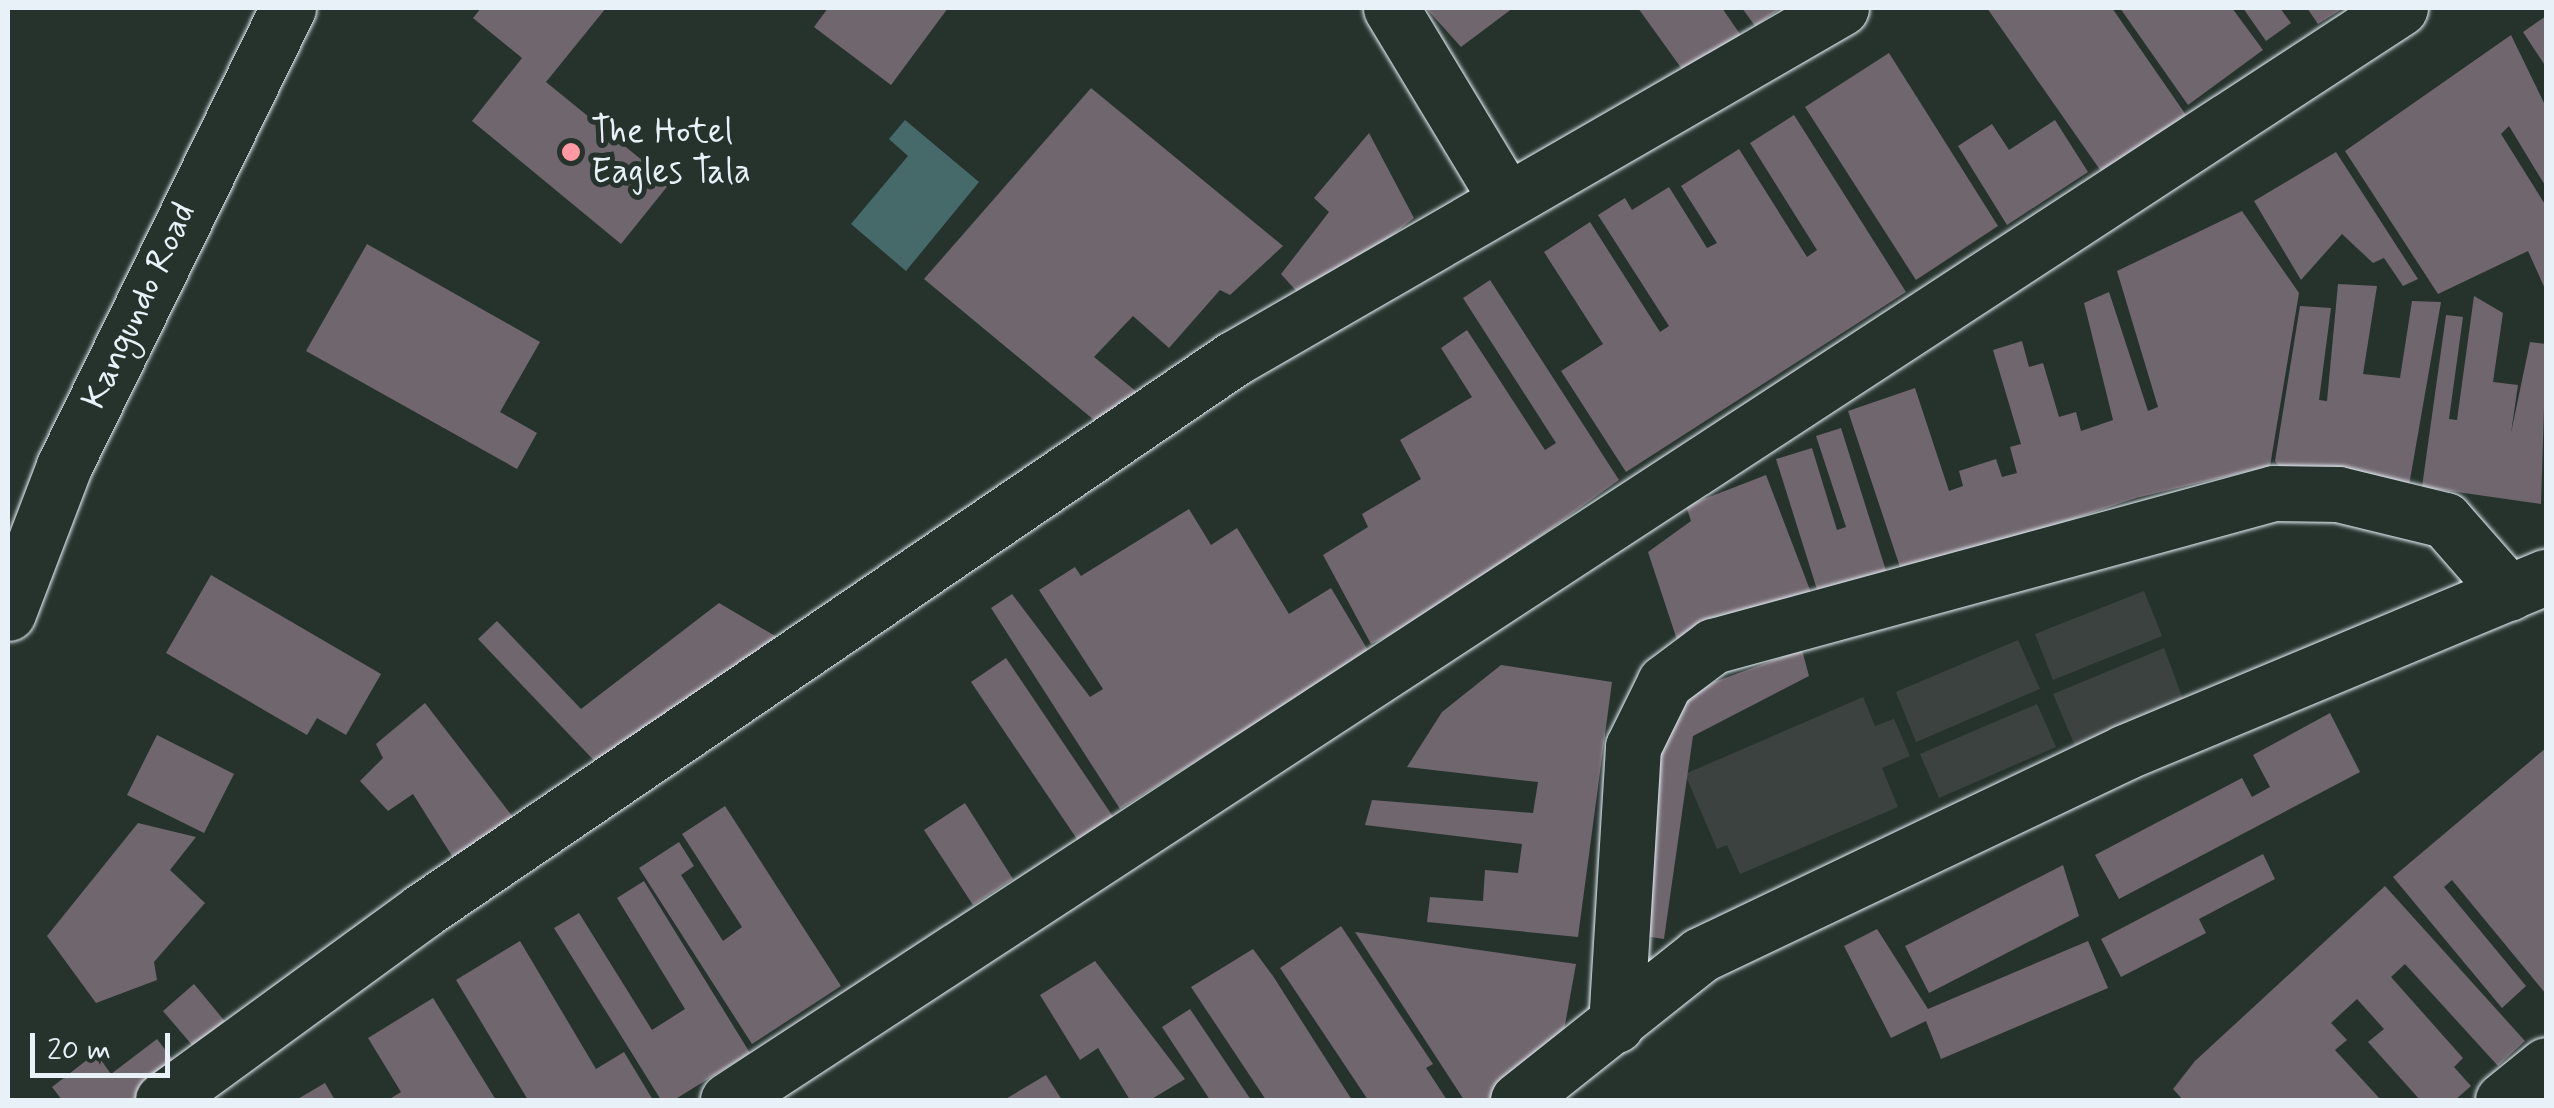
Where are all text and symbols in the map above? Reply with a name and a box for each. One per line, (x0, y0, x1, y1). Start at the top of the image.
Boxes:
place label: The Hotel Eagles Tala (591, 111, 751, 193)
marker: The Hotel Eagles Tala (560, 141, 582, 163)
street label: Kangundo Road (73, 197, 205, 415)
scale bar (35, 1013, 175, 1075)
text: 20 m (47, 1031, 111, 1070)

